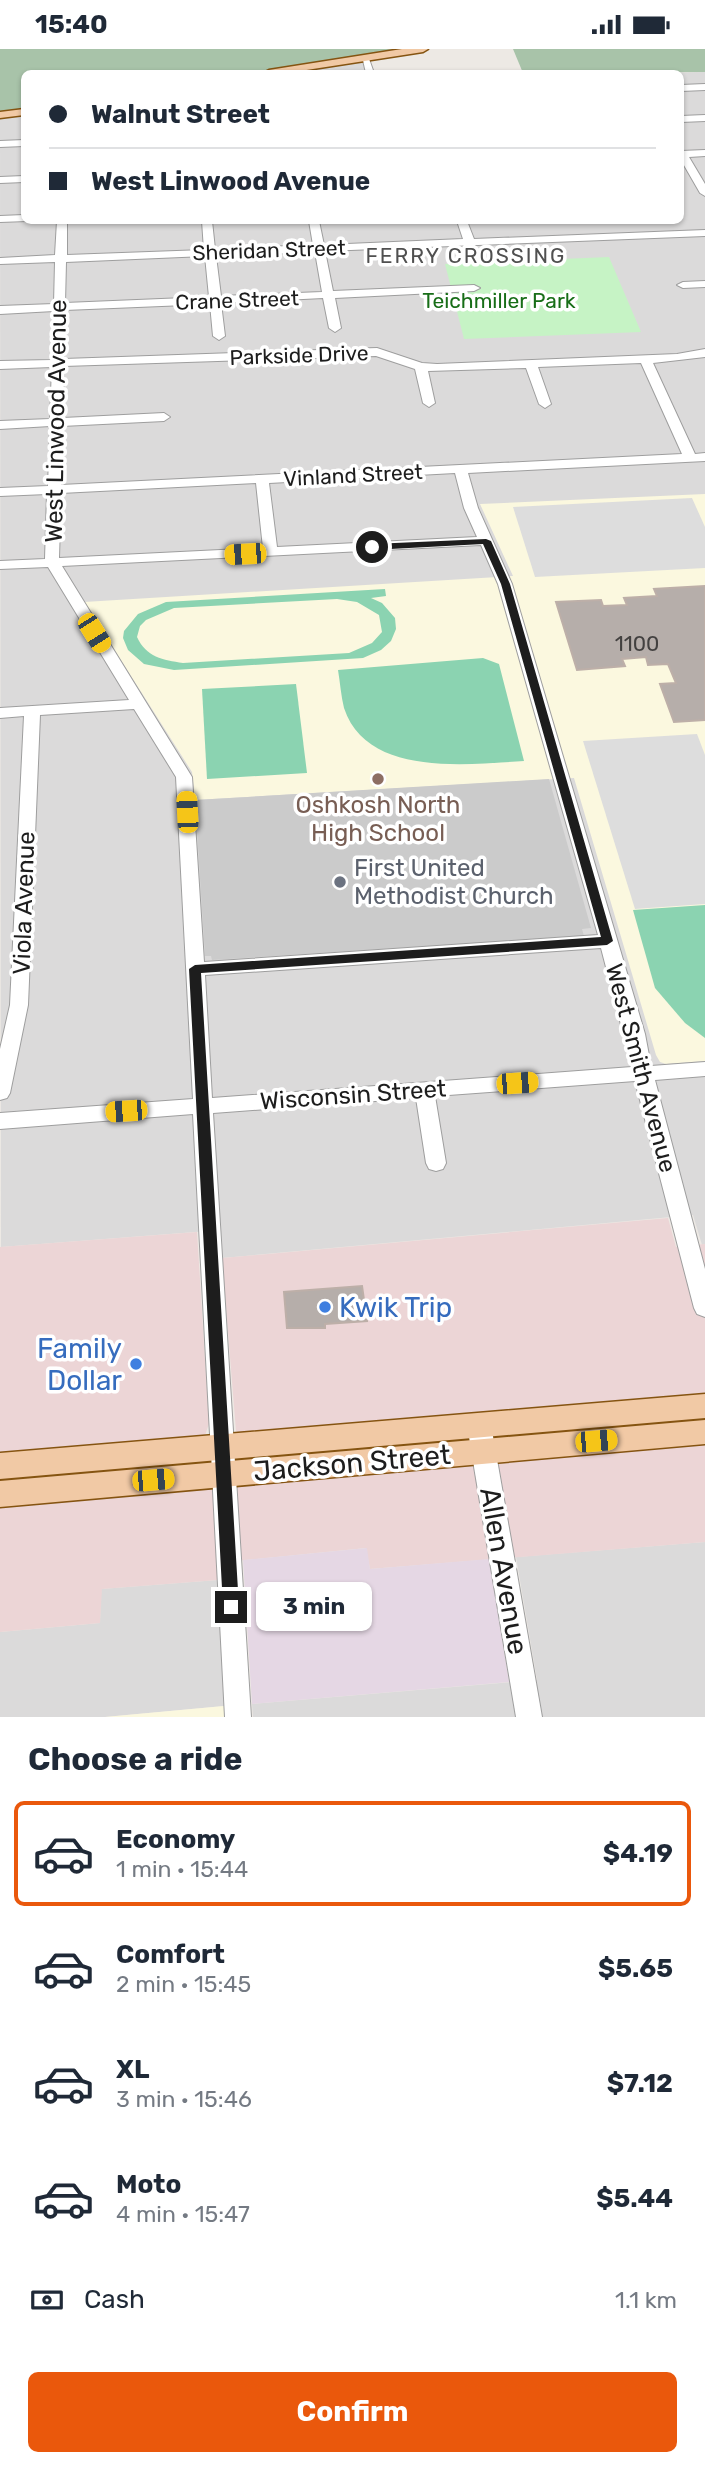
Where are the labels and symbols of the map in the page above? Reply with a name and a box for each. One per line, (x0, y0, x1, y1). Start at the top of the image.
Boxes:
street label: Sheridan Street (192, 235, 346, 265)
district label: FERRY CROSSING (366, 243, 566, 268)
street label: Crane Street (175, 285, 299, 315)
park label: Teichmiller Park (422, 288, 576, 313)
street label: West Linwood Avenue (40, 299, 72, 543)
street label: Parkside Drive (229, 340, 369, 370)
street label: Vinland Street (283, 459, 423, 491)
route start (356, 531, 388, 563)
car (224, 542, 267, 566)
car (74, 610, 115, 656)
house number: 1100 (615, 631, 659, 656)
marker: Oshkosh North High School (370, 771, 386, 787)
car (176, 790, 199, 834)
place label: Oshkosh North High School (296, 791, 461, 847)
street label: Viola Avenue (8, 831, 40, 975)
place label: First United Methodist Church (354, 854, 554, 910)
marker: First United Methodist Church (332, 874, 348, 890)
street label: West Smith Avenue (600, 961, 682, 1175)
car (496, 1071, 539, 1095)
street label: Wisconsin Street (259, 1075, 447, 1115)
car (105, 1099, 148, 1123)
place label: Kwik Trip (339, 1291, 452, 1324)
marker: Kwik Trip (317, 1299, 333, 1315)
place label: Family Dollar (37, 1332, 122, 1397)
marker: Family Dollar (128, 1356, 144, 1372)
car (575, 1429, 618, 1453)
street label: Jackson Street (252, 1438, 452, 1488)
car (132, 1468, 175, 1492)
street label: Allen Avenue (473, 1485, 535, 1657)
callout: 3 min (256, 1583, 371, 1631)
route end (215, 1591, 247, 1623)

